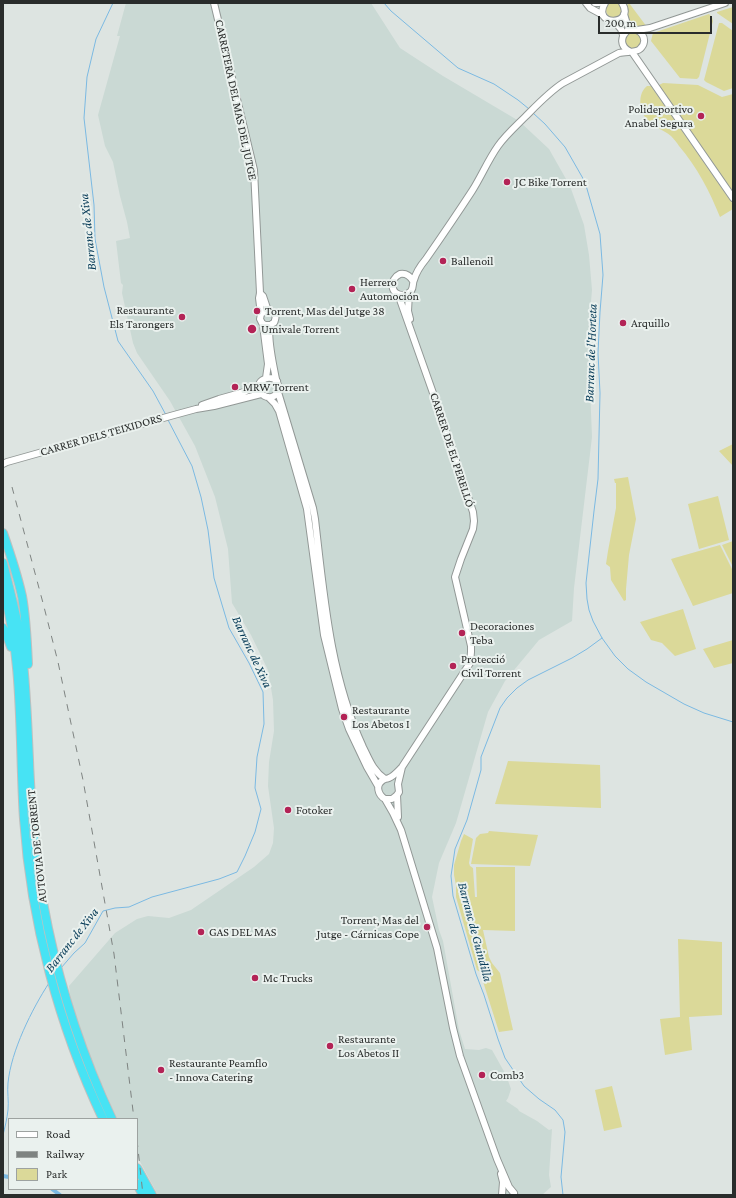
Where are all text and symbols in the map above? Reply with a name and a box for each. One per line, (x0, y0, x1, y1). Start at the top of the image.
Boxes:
scale bar (600, 8, 714, 34)
text: 200 m (605, 16, 636, 30)
street label: CARRETERA DEL MAS DEL JUTGE (212, 18, 260, 182)
place label: Polideportivo Anabel Segura (625, 102, 693, 130)
marker: Polideportivo Anabel Segura (696, 111, 706, 121)
place label: JC Bike Torrent (515, 175, 587, 189)
marker: JC Bike Torrent (502, 177, 512, 187)
water label: Barranc de Xiva (76, 193, 100, 271)
place label: Ballenoil (451, 254, 493, 268)
marker: Ballenoil (438, 256, 448, 266)
place label: Herrero Automoción (360, 275, 419, 303)
marker: Herrero Automoción (347, 284, 357, 294)
place label: Restaurante Els Tarongers (109, 303, 174, 331)
water label: Barranc de l'Horteta (581, 303, 601, 403)
place label: Torrent, Mas del Jutge 38 (265, 304, 385, 318)
marker: Torrent, Mas del Jutge 38 (252, 306, 262, 316)
marker: Restaurante Els Tarongers (177, 312, 187, 322)
place label: Arquillo (631, 316, 670, 330)
marker: Arquillo (618, 318, 628, 328)
place label: Umivale Torrent (261, 322, 339, 336)
marker: Umivale Torrent (246, 323, 258, 335)
place label: MRW Torrent (243, 380, 309, 394)
marker: MRW Torrent (230, 382, 240, 392)
street label: CARRER DE EL PERELLÓ (427, 391, 477, 509)
street label: CARRER DELS TEIXIDORS (38, 411, 164, 459)
water label: Barranc de Xiva (229, 614, 275, 690)
place label: Decoraciones Teba (470, 619, 534, 647)
marker: Decoraciones Teba (457, 628, 467, 638)
place label: Protecció Civil Torrent (461, 652, 521, 680)
marker: Protecció Civil Torrent (448, 661, 458, 671)
place label: Restaurante Los Abetos I (352, 703, 410, 731)
marker: Restaurante Los Abetos I (339, 712, 349, 722)
street label: AUTOVIA DE TORRENT (24, 789, 50, 903)
place label: Fotoker (296, 803, 333, 817)
marker: Fotoker (283, 805, 293, 815)
water label: Barranc de Guindilla (454, 881, 496, 983)
water label: Barranc de Xiva (42, 905, 102, 975)
place label: Torrent, Mas del Jutge - Cárnicas Cope (317, 913, 419, 941)
marker: Torrent, Mas del Jutge - Cárnicas Cope (422, 922, 432, 932)
place label: GAS DEL MAS (209, 925, 276, 939)
marker: GAS DEL MAS (196, 927, 206, 937)
place label: Mc Trucks (263, 971, 313, 985)
marker: Mc Trucks (250, 973, 260, 983)
place label: Restaurante Los Abetos II (338, 1032, 399, 1060)
marker: Restaurante Los Abetos II (325, 1041, 335, 1051)
place label: Restaurante Peamflo - Innova Catering (169, 1056, 267, 1084)
marker: Restaurante Peamflo - Innova Catering (156, 1065, 166, 1075)
place label: Comb3 (490, 1068, 524, 1082)
marker: Comb3 (477, 1070, 487, 1080)
legend (8, 1118, 138, 1190)
text: Road (46, 1127, 70, 1141)
text: Railway (46, 1147, 84, 1161)
text: Park (46, 1167, 67, 1181)

